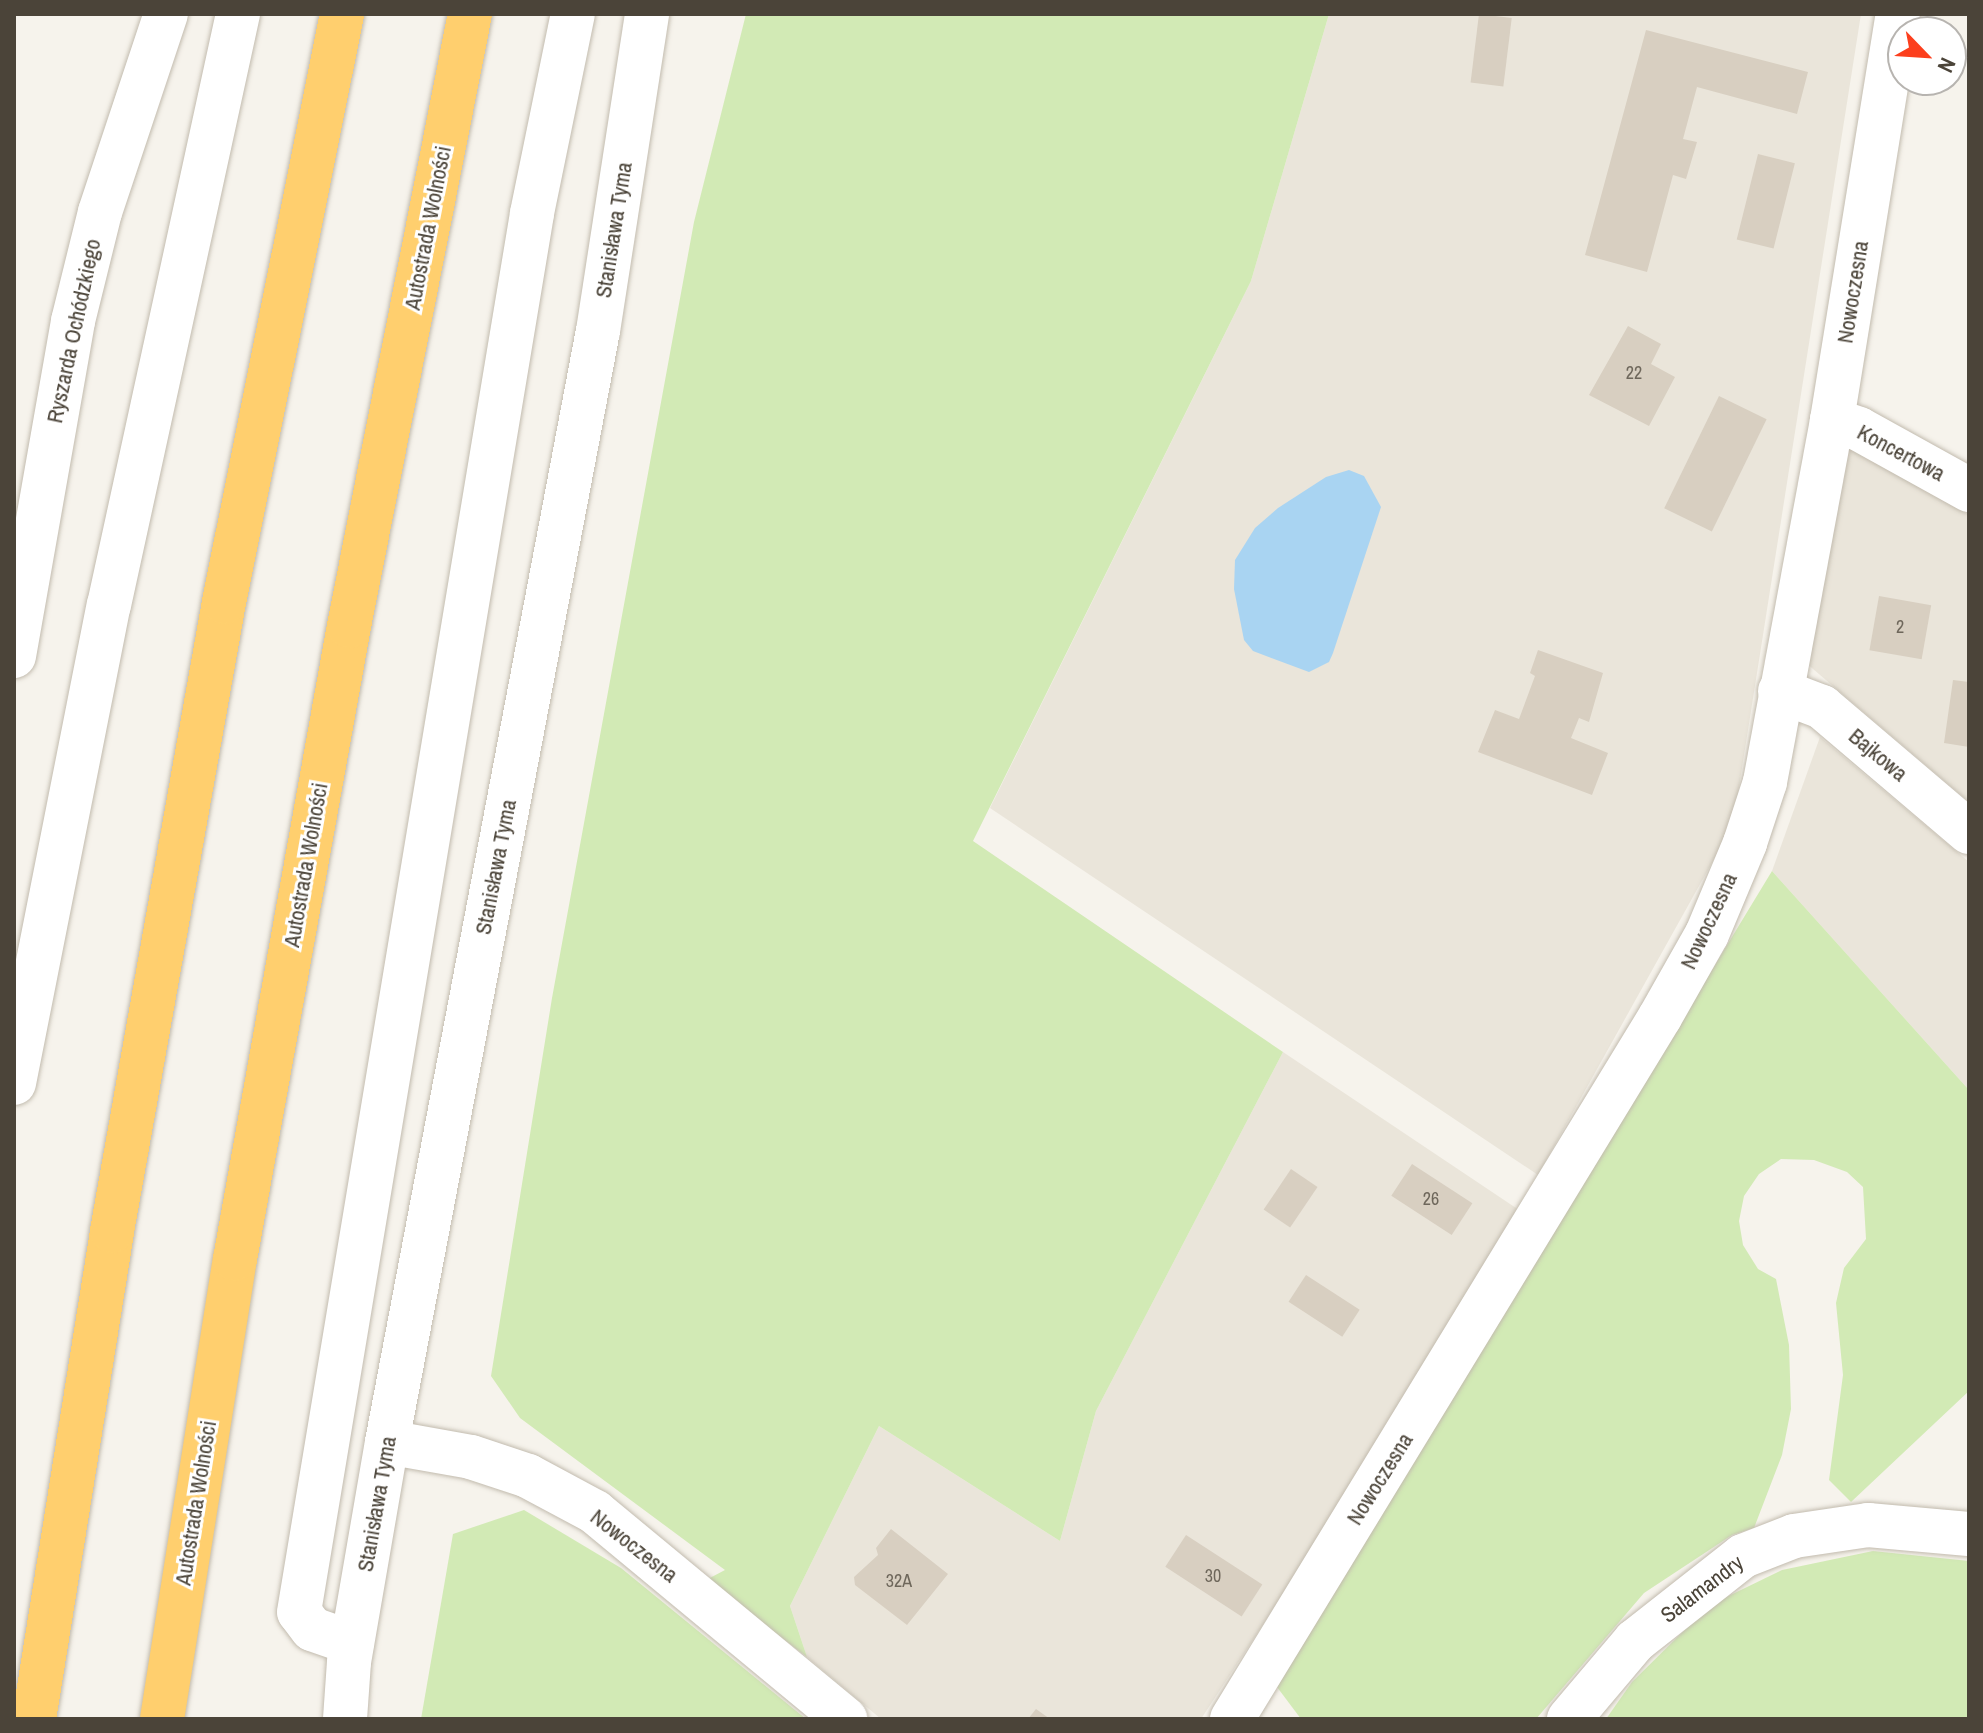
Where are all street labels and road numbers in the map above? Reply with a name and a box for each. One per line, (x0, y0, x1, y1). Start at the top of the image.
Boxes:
street label: Autostrada Wolności (399, 144, 457, 312)
street label: Stanisława Tyma (590, 160, 638, 300)
street label: Ryszarda Ochódzkiego (42, 237, 106, 425)
street label: Nowoczesna (1832, 239, 1874, 345)
street label: Koncertowa (1853, 419, 1949, 487)
street label: Bajkowa (1843, 723, 1913, 787)
street label: Autostrada Wolności (279, 781, 333, 949)
street label: Stanisława Tyma (470, 797, 522, 937)
street label: Nowoczesna (1675, 869, 1743, 973)
street label: Autostrada Wolności (170, 1419, 222, 1587)
street label: Nowoczesna (1341, 1428, 1419, 1530)
street label: Stanisława Tyma (352, 1434, 402, 1574)
street label: Nowoczesna (585, 1504, 683, 1588)
street label: Salamandry (1656, 1549, 1748, 1629)

